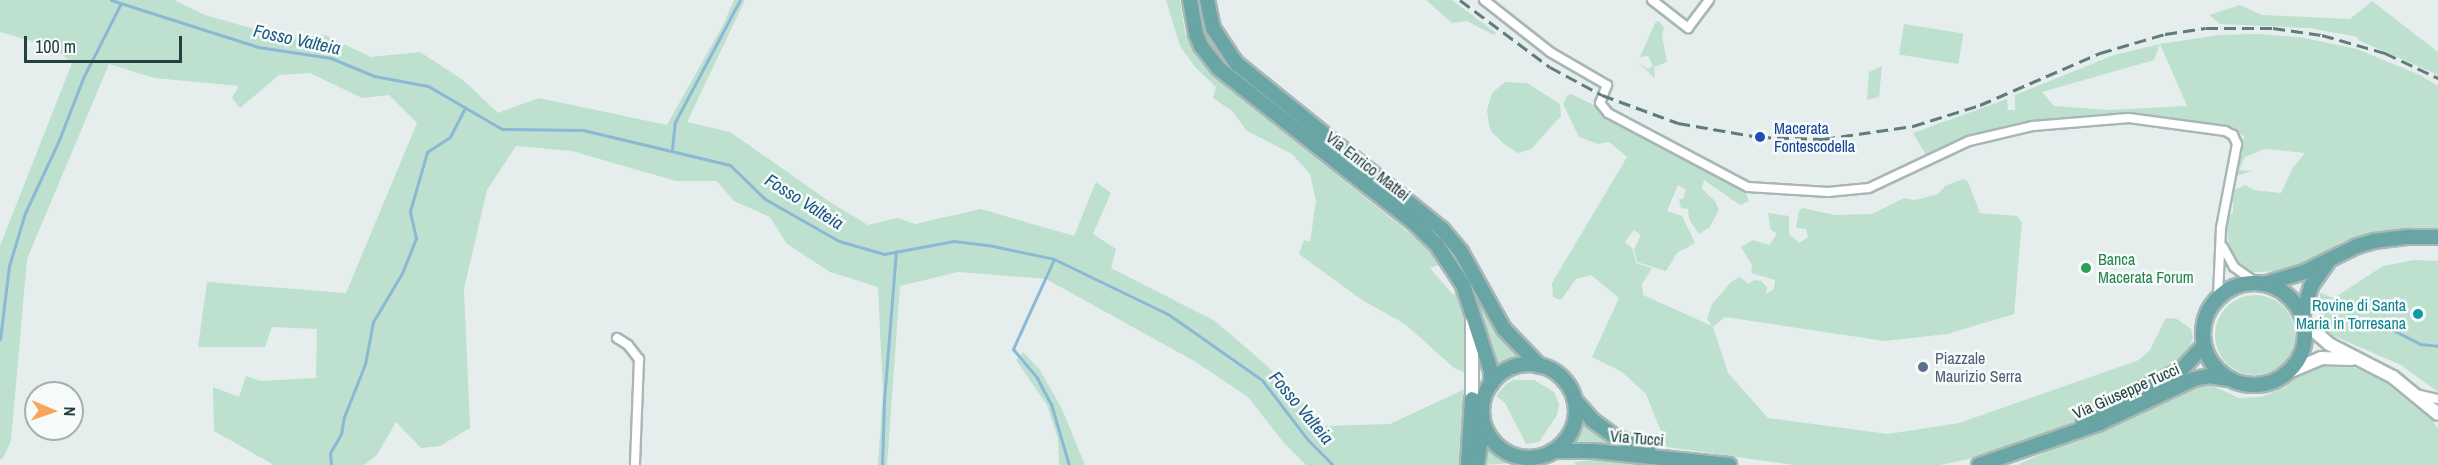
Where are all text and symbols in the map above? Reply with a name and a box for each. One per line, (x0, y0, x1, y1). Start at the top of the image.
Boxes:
water label: Fosso Valteia (252, 20, 342, 60)
scale bar (27, 24, 184, 62)
text: 100 m (35, 34, 76, 59)
place label: Macerata Fontescodella (1774, 118, 1855, 156)
street label: Via Enrico Mattei (1322, 127, 1414, 205)
marker: Macerata Fontescodella (1751, 128, 1769, 146)
water label: Fosso Valteia (761, 169, 847, 235)
place label: Banca Macerata Forum (2098, 249, 2194, 287)
marker: Banca Macerata Forum (2079, 261, 2093, 275)
place label: Rovine di Santa Maria in Torresana (2296, 295, 2406, 333)
marker: Rovine di Santa Maria in Torresana (2411, 307, 2425, 321)
place label: Piazzale Maurizio Serra (1935, 348, 2022, 386)
street label: Via Giuseppe Tucci (2070, 359, 2182, 423)
marker: Piazzale Maurizio Serra (1916, 360, 1930, 374)
water label: Fosso Valteia (1264, 367, 1338, 449)
north arrow (24, 381, 84, 441)
text: N (59, 406, 81, 417)
street label: Via Tucci (1609, 426, 1665, 450)

